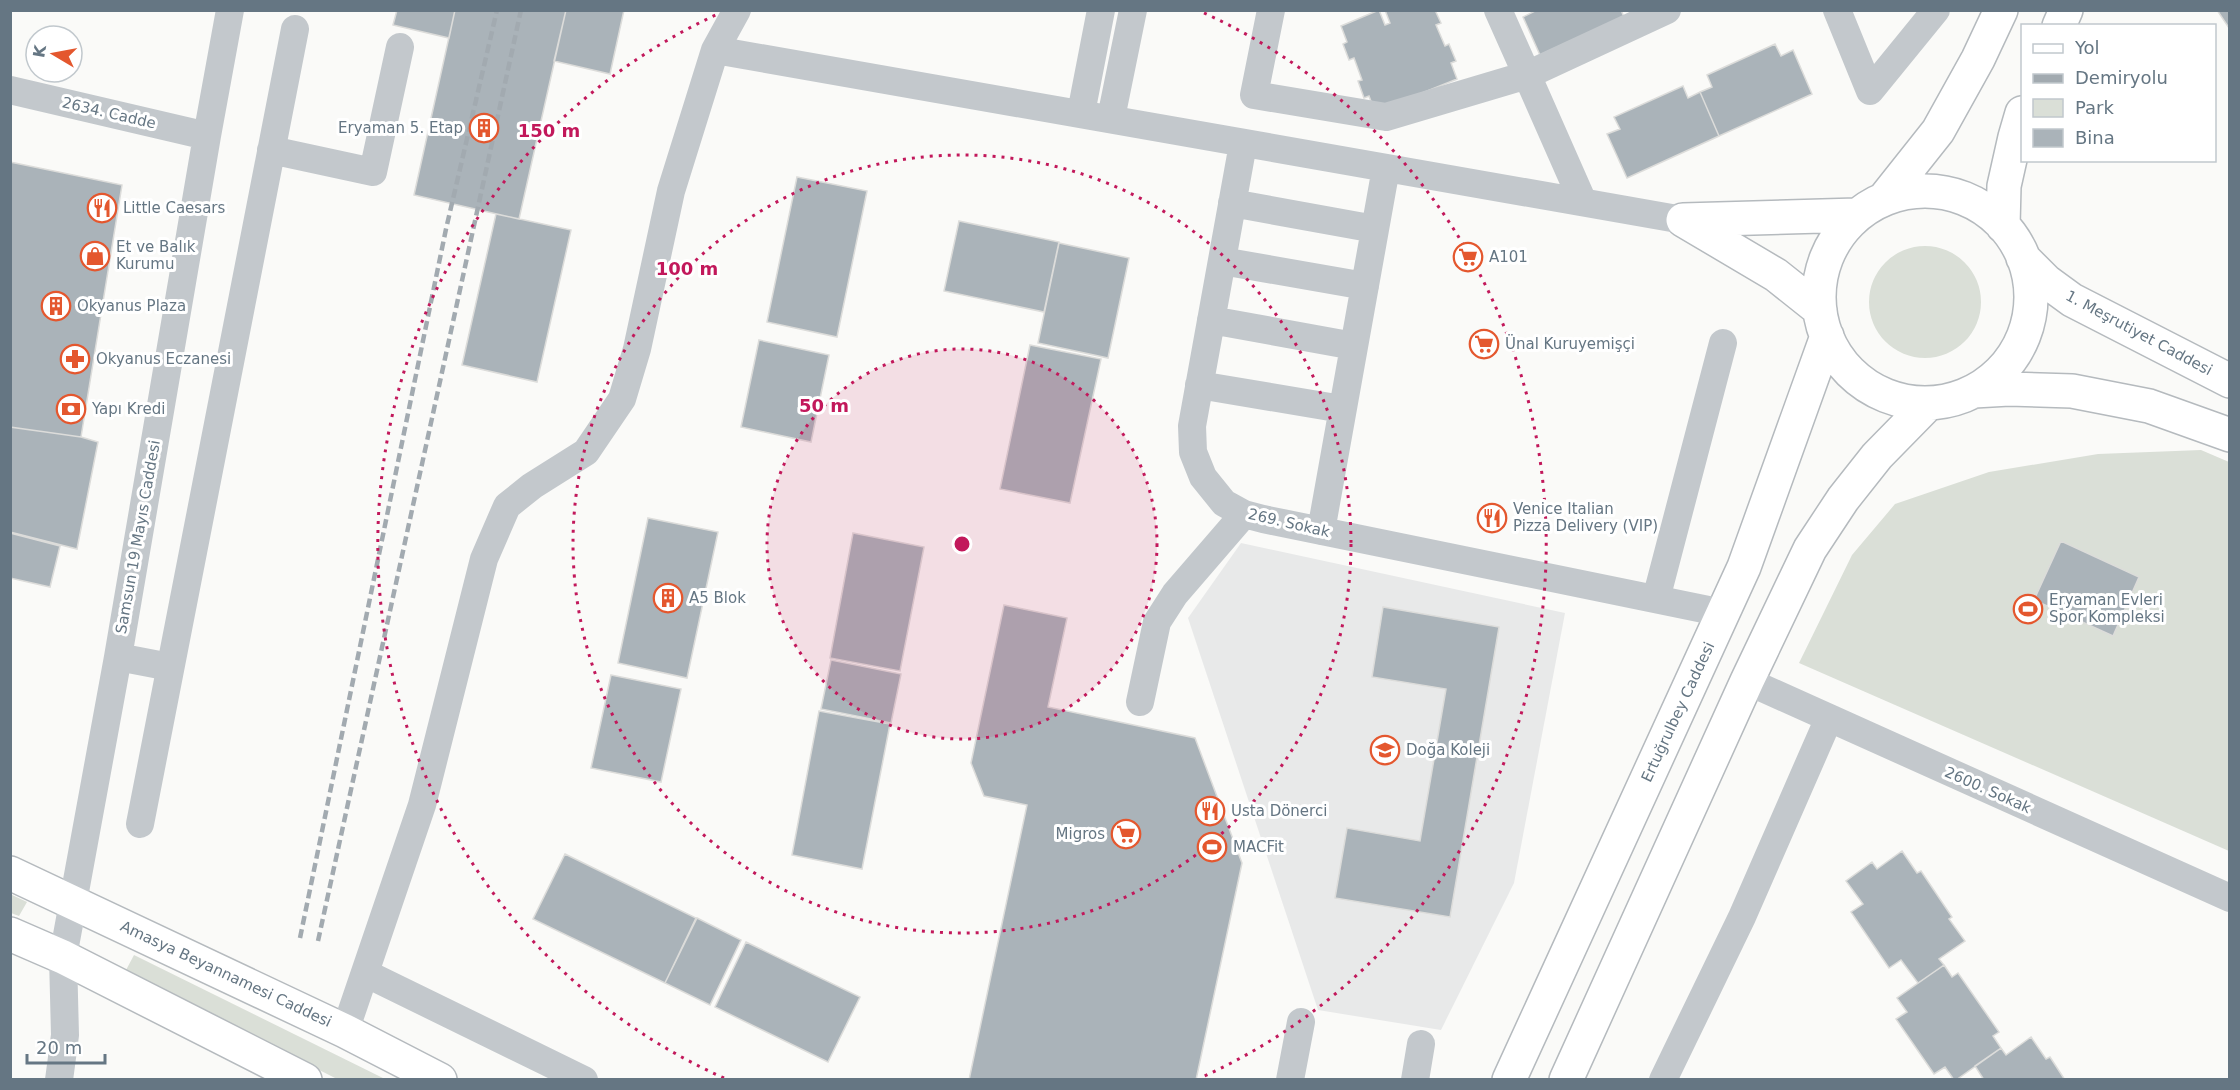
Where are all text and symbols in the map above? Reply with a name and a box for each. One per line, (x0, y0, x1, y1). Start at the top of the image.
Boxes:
north arrow (24, 24, 84, 84)
legend (2021, 24, 2216, 162)
text: Yol (2074, 37, 2100, 58)
text: K (29, 43, 50, 59)
text: Demiryolu (2075, 67, 2168, 88)
street label: 2634. Cadde (60, 93, 158, 133)
text: Park (2075, 97, 2114, 118)
building icon: Eryaman 5. Etap (468, 112, 500, 144)
place label: Eryaman 5. Etap (338, 119, 463, 137)
text: 150 m (518, 120, 580, 141)
text: Bina (2075, 127, 2115, 148)
restaurant icon: Little Caesars (86, 192, 118, 224)
place label: Little Caesars (123, 199, 226, 217)
place label: Et ve Balık Kurumu (116, 238, 196, 273)
shop icon: Et ve Balık Kurumu (79, 240, 111, 272)
supermarket icon: A101 (1452, 241, 1484, 273)
place label: A101 (1489, 248, 1528, 266)
text: 100 m (656, 258, 718, 279)
street label: 1. Meşrutiyet Caddesi (2063, 287, 2215, 379)
building icon: Okyanus Plaza (40, 290, 72, 322)
place label: Okyanus Plaza (77, 297, 186, 315)
supermarket icon: Ünal Kuruyemişçi (1468, 328, 1500, 360)
place label: Ünal Kuruyemişçi (1505, 334, 1635, 353)
pharmacy icon: Okyanus Eczanesi (59, 343, 91, 375)
place label: Okyanus Eczanesi (96, 350, 231, 368)
bank icon: Yapı Kredi (55, 393, 87, 425)
text: 50 m (799, 395, 849, 416)
place label: Yapı Kredi (91, 400, 165, 418)
street label: Samsun 19 Mayıs Caddesi (112, 439, 164, 635)
place label: Venice Italian Pizza Delivery (VIP) (1513, 500, 1658, 535)
restaurant icon: Venice Italian Pizza Delivery (VIP) (1476, 502, 1508, 534)
street label: 269. Sokak (1246, 505, 1332, 541)
centre of rings (952, 534, 972, 554)
building icon: A5 Blok (652, 582, 684, 614)
place label: A5 Blok (689, 589, 746, 607)
place label: Eryaman Evleri Spor Kompleksi (2049, 591, 2165, 626)
sports icon: Eryaman Evleri Spor Kompleksi (2012, 593, 2044, 625)
street label: Ertuğrulbey Caddesi (1638, 639, 1718, 785)
school or university icon: Doğa Koleji (1369, 734, 1401, 766)
place label: Doğa Koleji (1406, 741, 1490, 759)
street label: 2600. Sokak (1942, 763, 2034, 817)
restaurant icon: Usta Dönerci (1194, 795, 1226, 827)
place label: Usta Dönerci (1231, 802, 1327, 820)
supermarket icon: Migros (1110, 818, 1142, 850)
place label: Migros (1056, 825, 1105, 843)
sports icon: MACFit (1196, 831, 1228, 863)
place label: MACFit (1233, 838, 1284, 856)
street label: Amasya Beyannamesi Caddesi (118, 917, 334, 1031)
scale bar (27, 1027, 105, 1065)
text: 20 m (36, 1037, 82, 1058)

